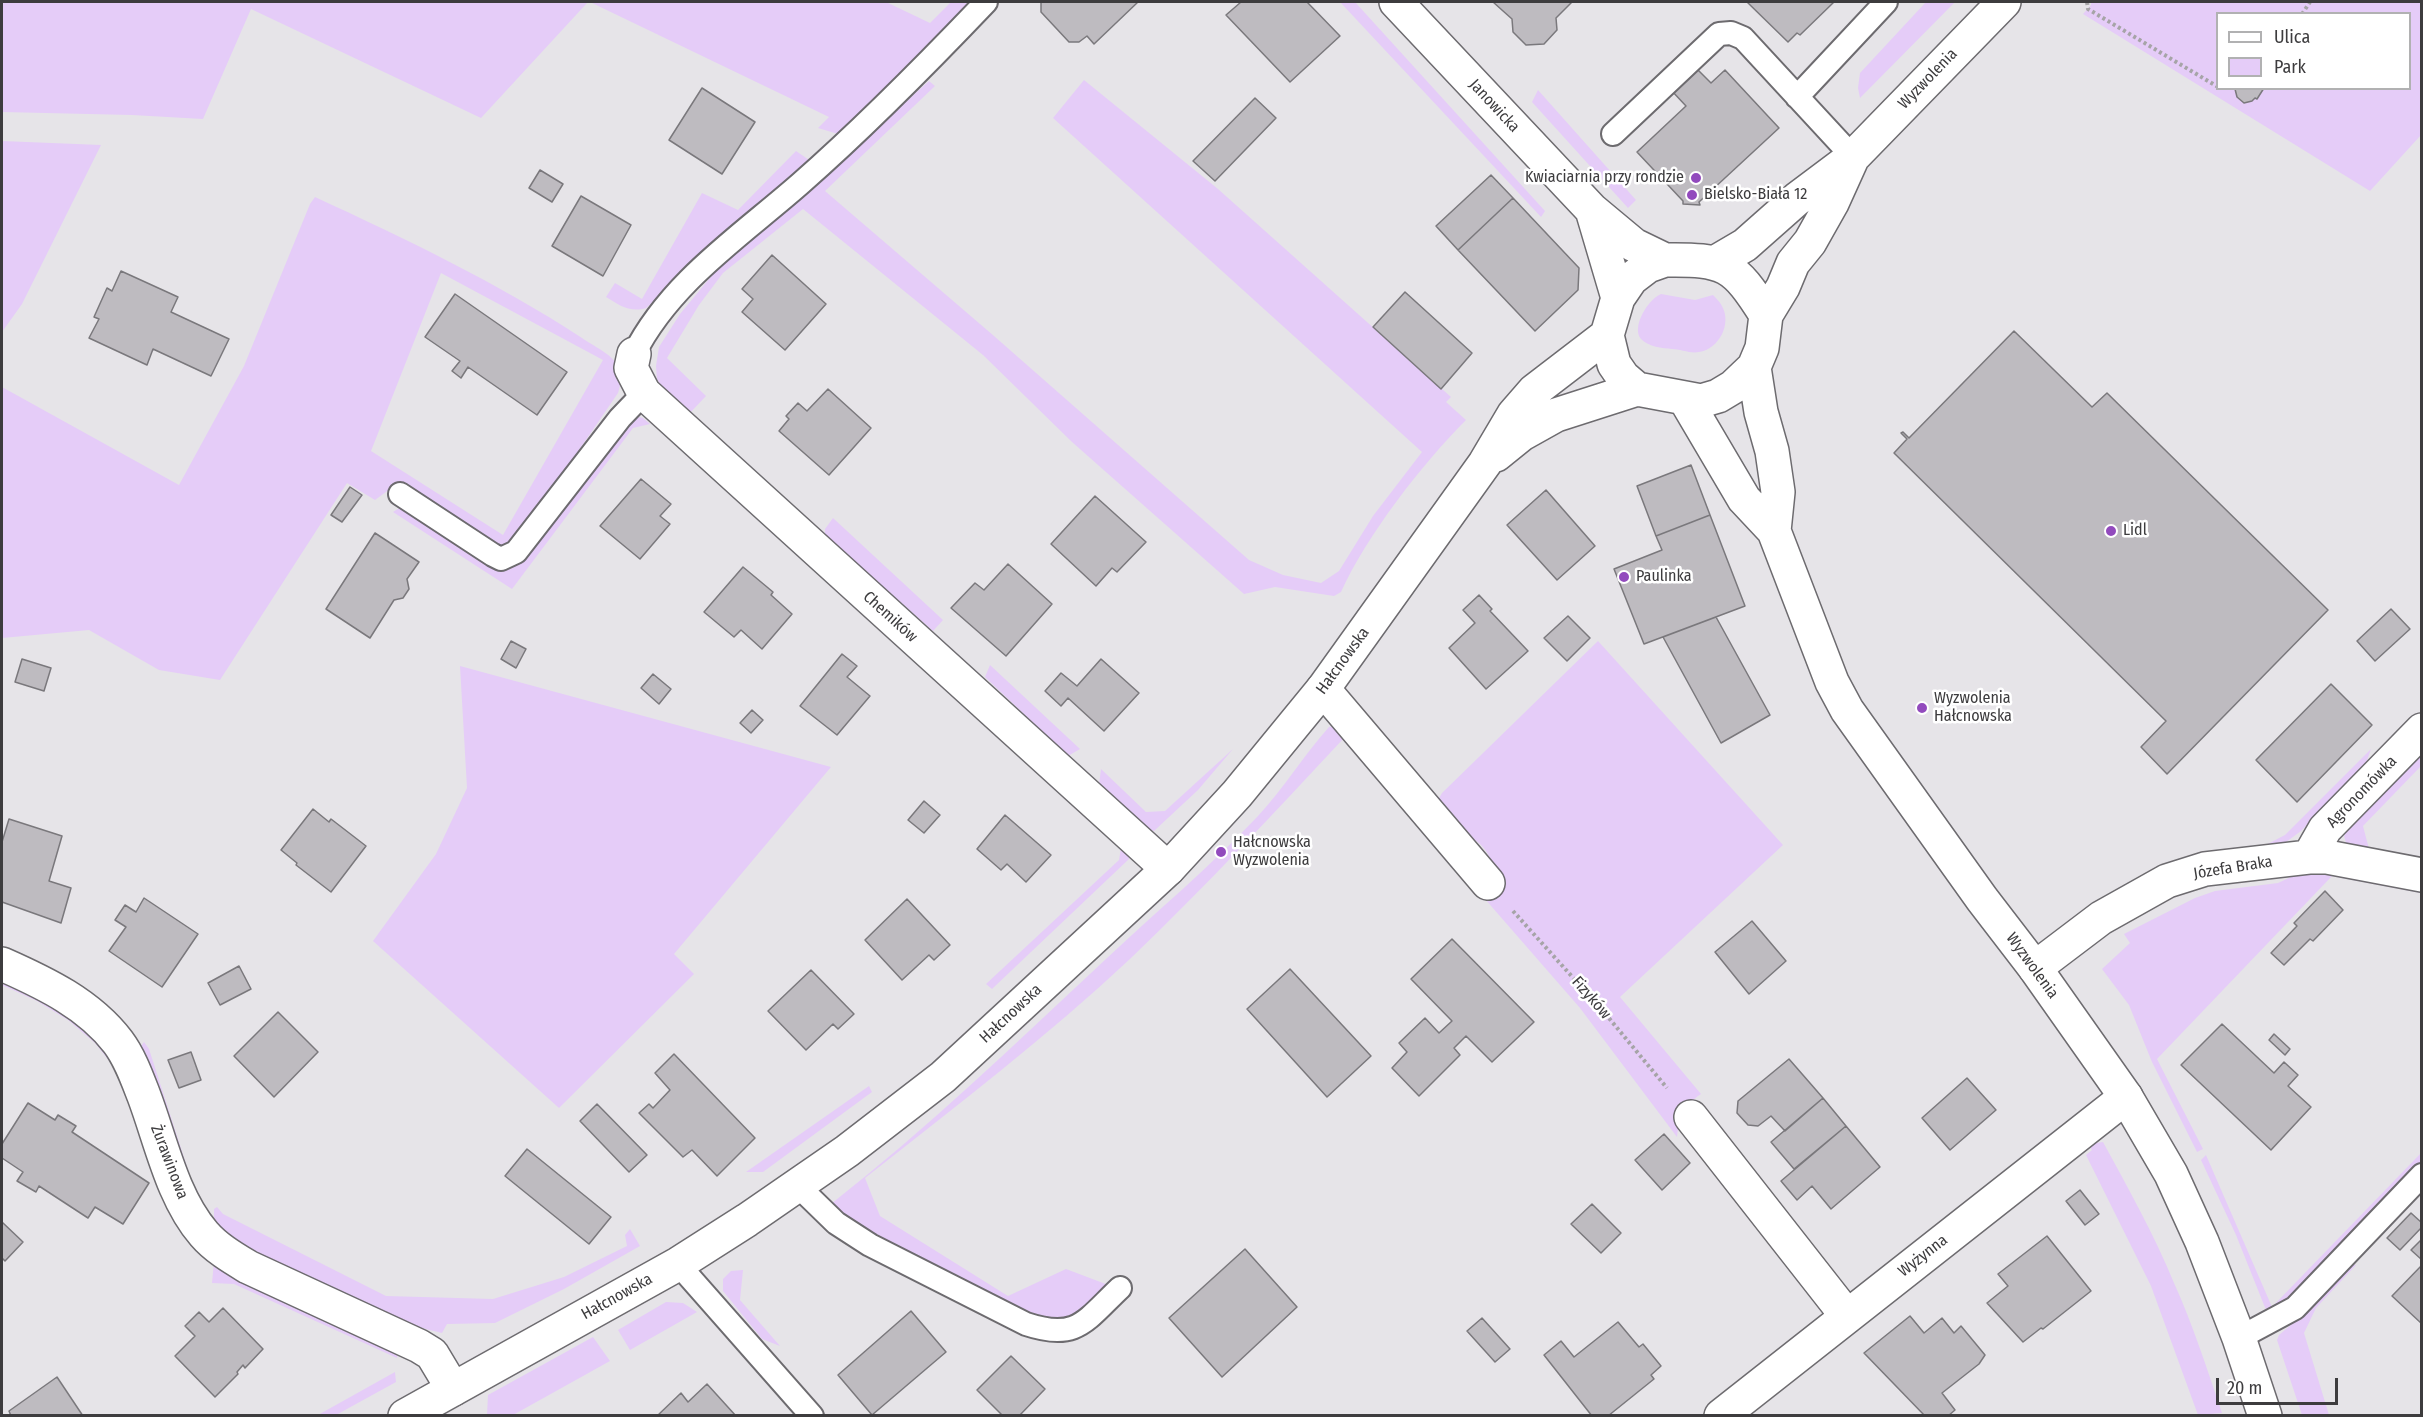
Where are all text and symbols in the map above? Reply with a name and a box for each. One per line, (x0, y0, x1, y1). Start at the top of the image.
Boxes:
legend (2216, 12, 2411, 90)
text: Ulica (2274, 26, 2310, 48)
street label: Wyzwolenia (1894, 45, 1962, 113)
text: Park (2274, 56, 2306, 78)
street label: Janowicka (1465, 76, 1523, 136)
place label: Kwiaciarnia przy rondzie (1525, 168, 1684, 188)
marker: Kwiaciarnia przy rondzie (1689, 171, 1703, 185)
place label: Bielsko-Biała 12 (1704, 185, 1807, 205)
marker: Bielsko-Biała 12 (1685, 188, 1699, 202)
place label: Lidl (2123, 521, 2147, 541)
marker: Lidl (2104, 524, 2118, 538)
place label: Paulinka (1636, 567, 1691, 587)
marker: Paulinka (1617, 570, 1631, 584)
street label: Chemików (859, 588, 921, 646)
street label: Hałcnowska (1312, 624, 1374, 698)
place label: Wyzwolenia Hałcnowska (1934, 689, 2012, 727)
marker: Wyzwolenia Hałcnowska (1915, 701, 1929, 715)
street label: Agronomówka (2323, 752, 2401, 832)
place label: Hałcnowska Wyzwolenia (1233, 833, 1311, 871)
marker: Hałcnowska Wyzwolenia (1214, 845, 1228, 859)
street label: Józefa Braka (2192, 852, 2274, 884)
street label: Wyzwolenia (2002, 929, 2062, 1003)
street label: Fizyków (1567, 973, 1615, 1023)
street label: Hałcnowska (976, 980, 1046, 1048)
street label: Żurawinowa (146, 1122, 192, 1202)
street label: Wyżynna (1895, 1231, 1951, 1281)
street label: Hałcnowska (578, 1270, 656, 1324)
scale bar (2219, 1366, 2340, 1404)
text: 20 m (2227, 1377, 2262, 1399)

